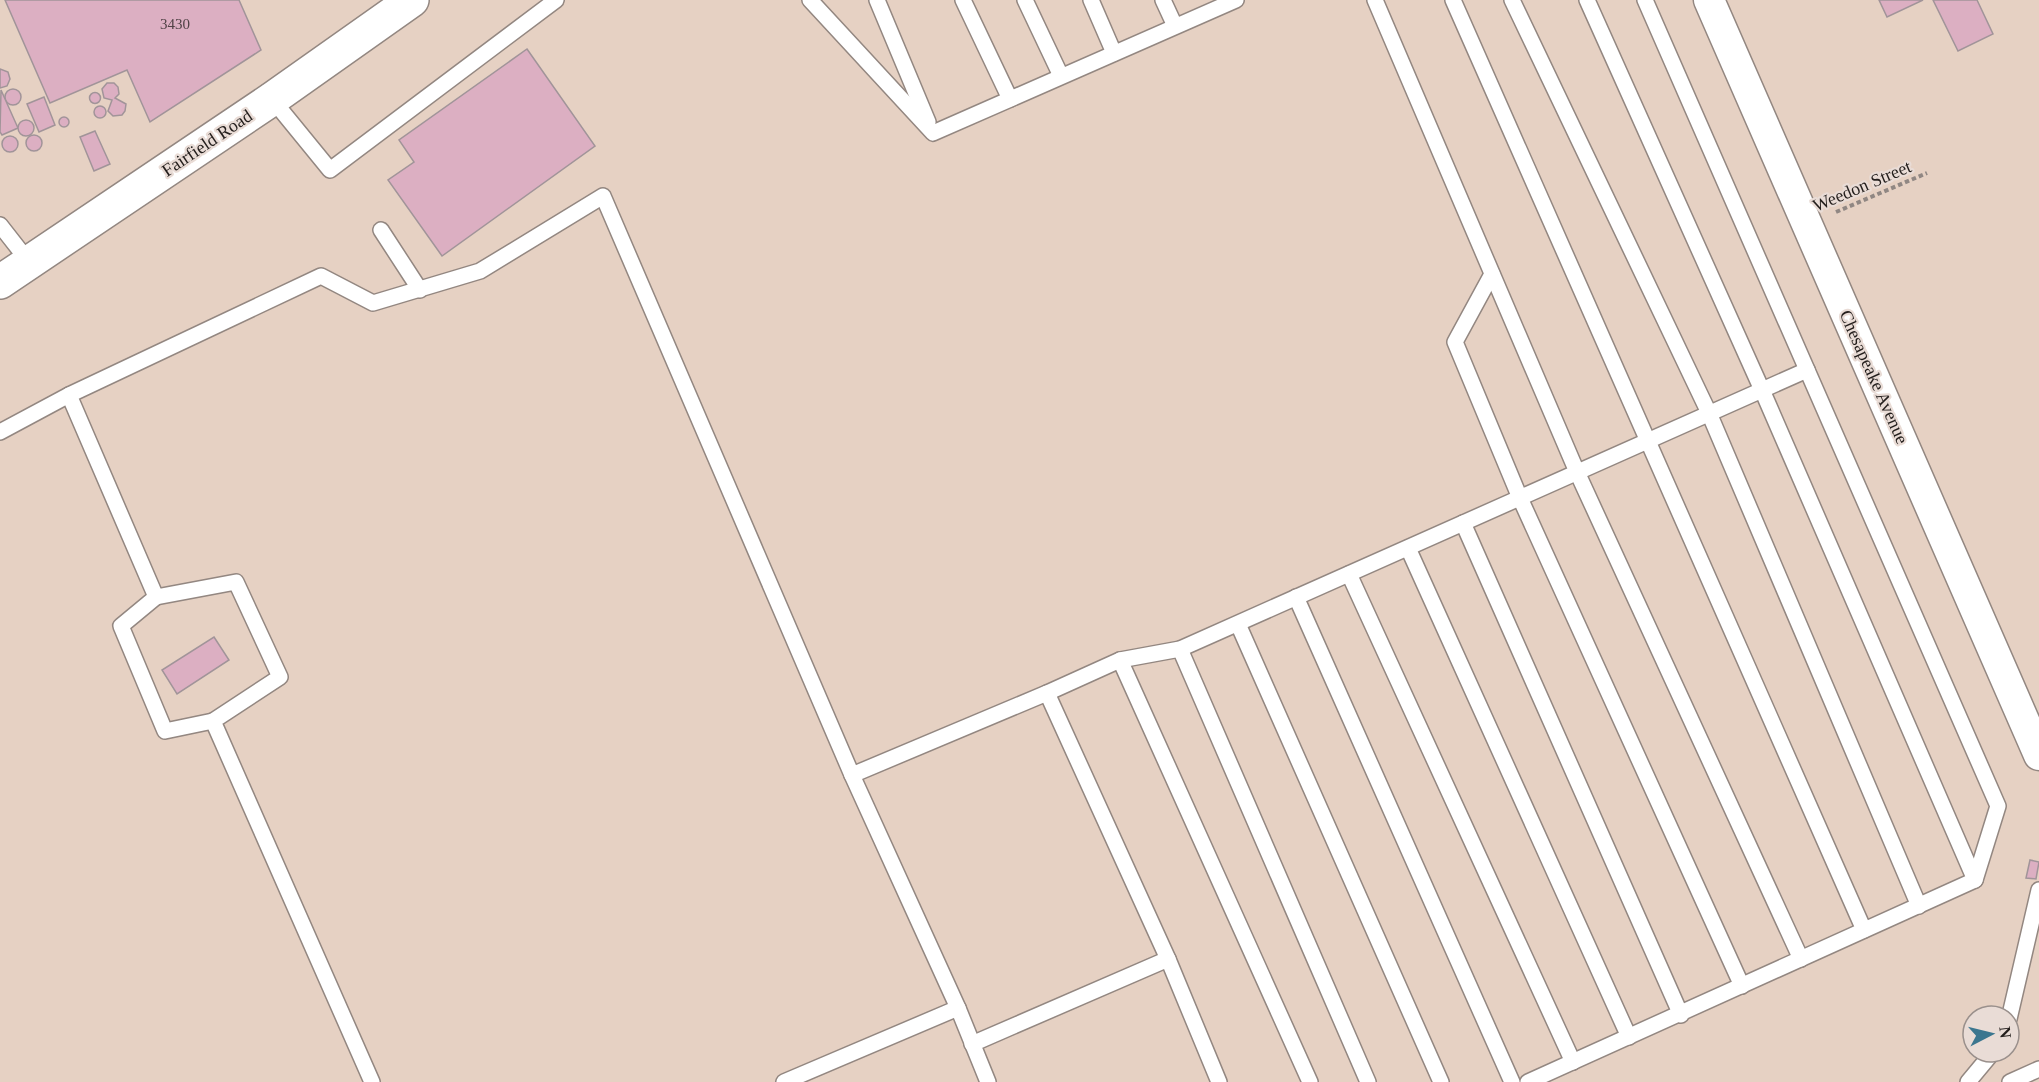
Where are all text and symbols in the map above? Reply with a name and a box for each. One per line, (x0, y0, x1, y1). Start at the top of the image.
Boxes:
house number: 3430 (160, 16, 190, 32)
street label: Fairfield Road (158, 105, 256, 181)
street label: Weedon Street (1810, 156, 1914, 216)
street label: Chesapeake Avenue (1836, 307, 1912, 447)
north arrow (1961, 1004, 2021, 1064)
text: N (1996, 1025, 2015, 1039)

